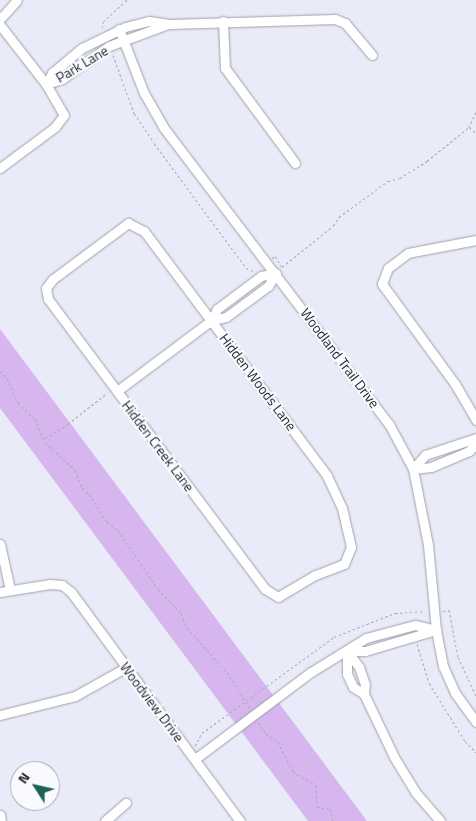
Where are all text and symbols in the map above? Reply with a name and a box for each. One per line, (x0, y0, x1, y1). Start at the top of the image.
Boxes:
street label: Park Lane (53, 42, 111, 86)
street label: Woodland Trail Drive (297, 305, 383, 411)
street label: Hidden Woods Lane (216, 330, 300, 434)
street label: Hidden Creek Lane (118, 397, 198, 495)
street label: Woodview Drive (117, 659, 187, 745)
north arrow (10, 761, 60, 811)
text: N (12, 768, 35, 788)

